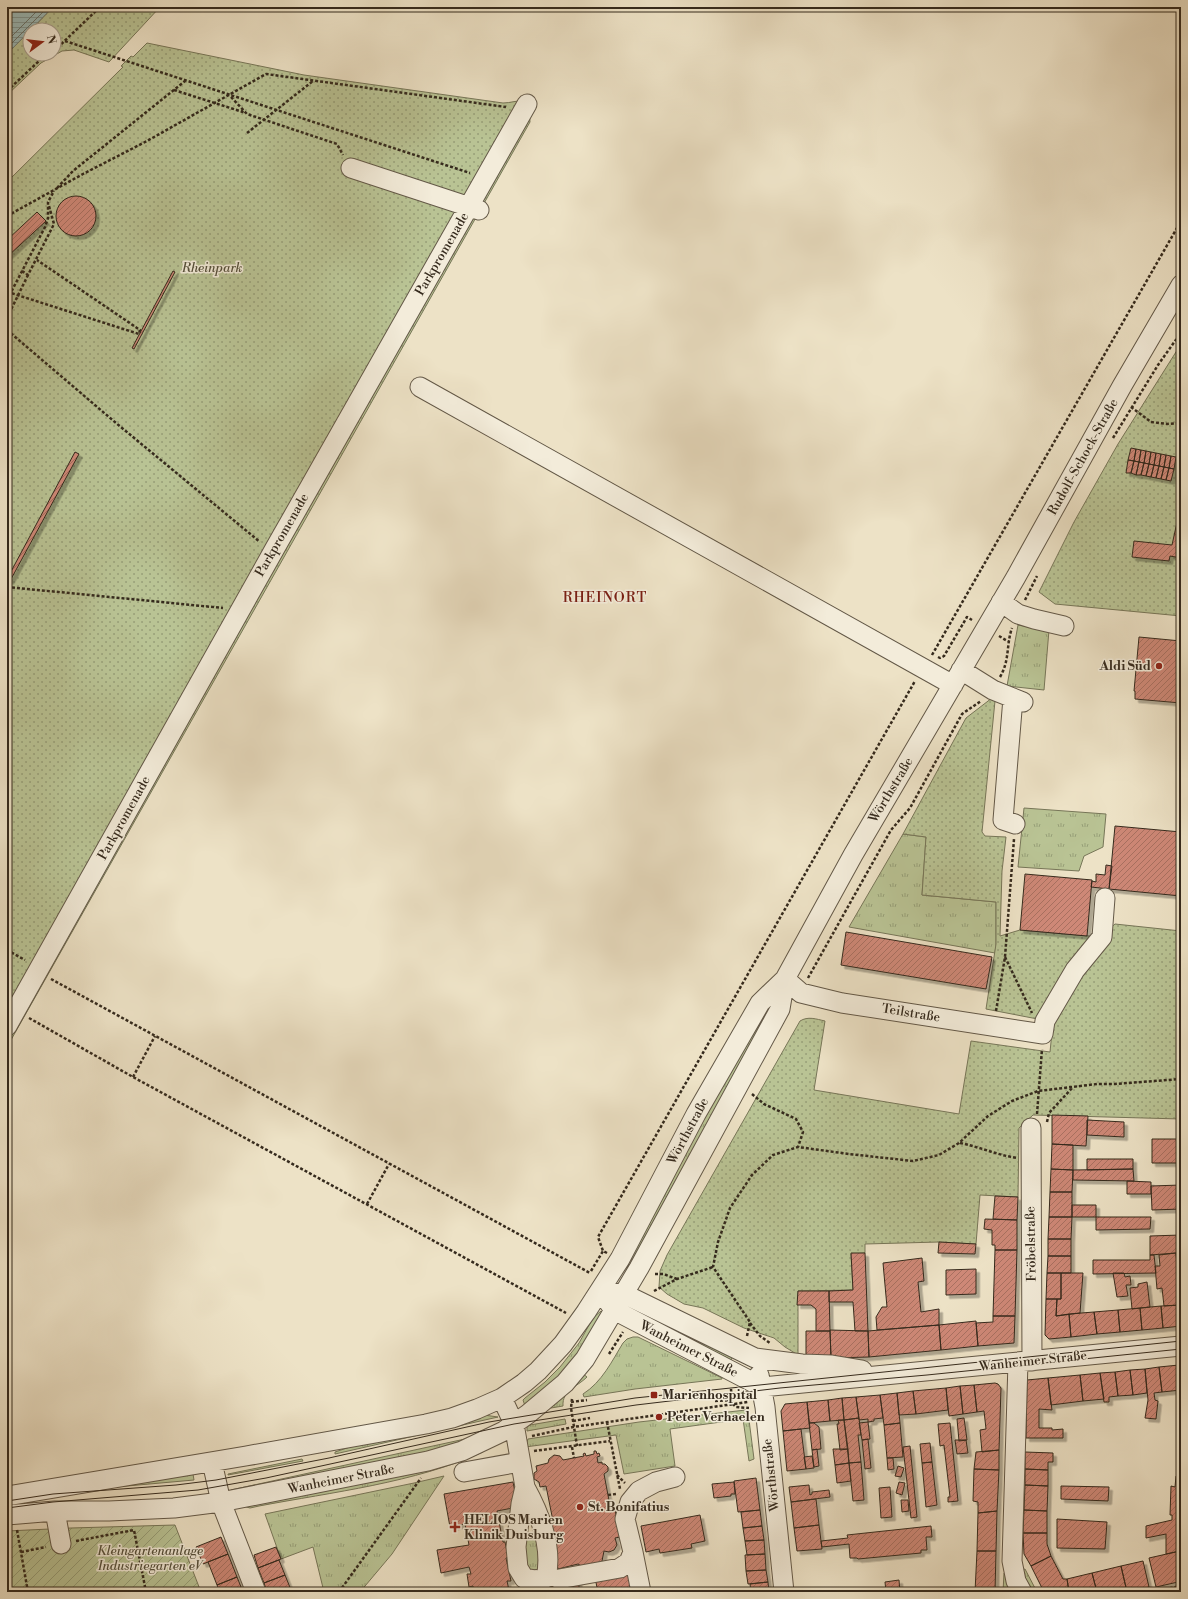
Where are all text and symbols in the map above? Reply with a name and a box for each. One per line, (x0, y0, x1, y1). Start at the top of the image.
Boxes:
north arrow (22, 22, 62, 62)
text: N (43, 34, 59, 46)
street label: Parkpromenade (412, 209, 473, 299)
park label: Rheinpark (181, 260, 242, 276)
street label: Rudolf-Schock-Straße (1044, 396, 1122, 518)
street label: Parkpromenade (252, 490, 313, 580)
district label: RHEINORT (563, 589, 647, 607)
place label: Aldi Süd (1098, 658, 1151, 674)
marker: Aldi Süd (1154, 661, 1164, 671)
street label: Wörthstraße (865, 754, 917, 826)
street label: Parkpromenade (94, 773, 154, 863)
street label: Teilstraße (881, 1000, 942, 1026)
street label: Wörthstraße (663, 1095, 712, 1168)
street label: Fröbelstraße (1022, 1206, 1040, 1282)
street label: Wanheimer Straße (636, 1317, 741, 1381)
street label: Wanheimer Straße (977, 1347, 1088, 1375)
place label: Marienhospital (662, 1387, 758, 1403)
marker: Marienhospital (649, 1390, 659, 1400)
place label: Peter Verhaelen (667, 1409, 765, 1425)
marker: Peter Verhaelen (654, 1412, 664, 1422)
street label: Wörthstraße (759, 1437, 783, 1513)
street label: Wanheimer Straße (285, 1461, 396, 1497)
place label: St. Bonifatius (588, 1499, 670, 1515)
marker: St. Bonifatius (575, 1502, 585, 1512)
place label: HELIOS Marien Klinik Duisburg (464, 1512, 564, 1543)
marker: HELIOS Marien Klinik Duisburg (449, 1521, 461, 1533)
park label: Kleingartenanlage Industriegarten eV (97, 1543, 205, 1574)

